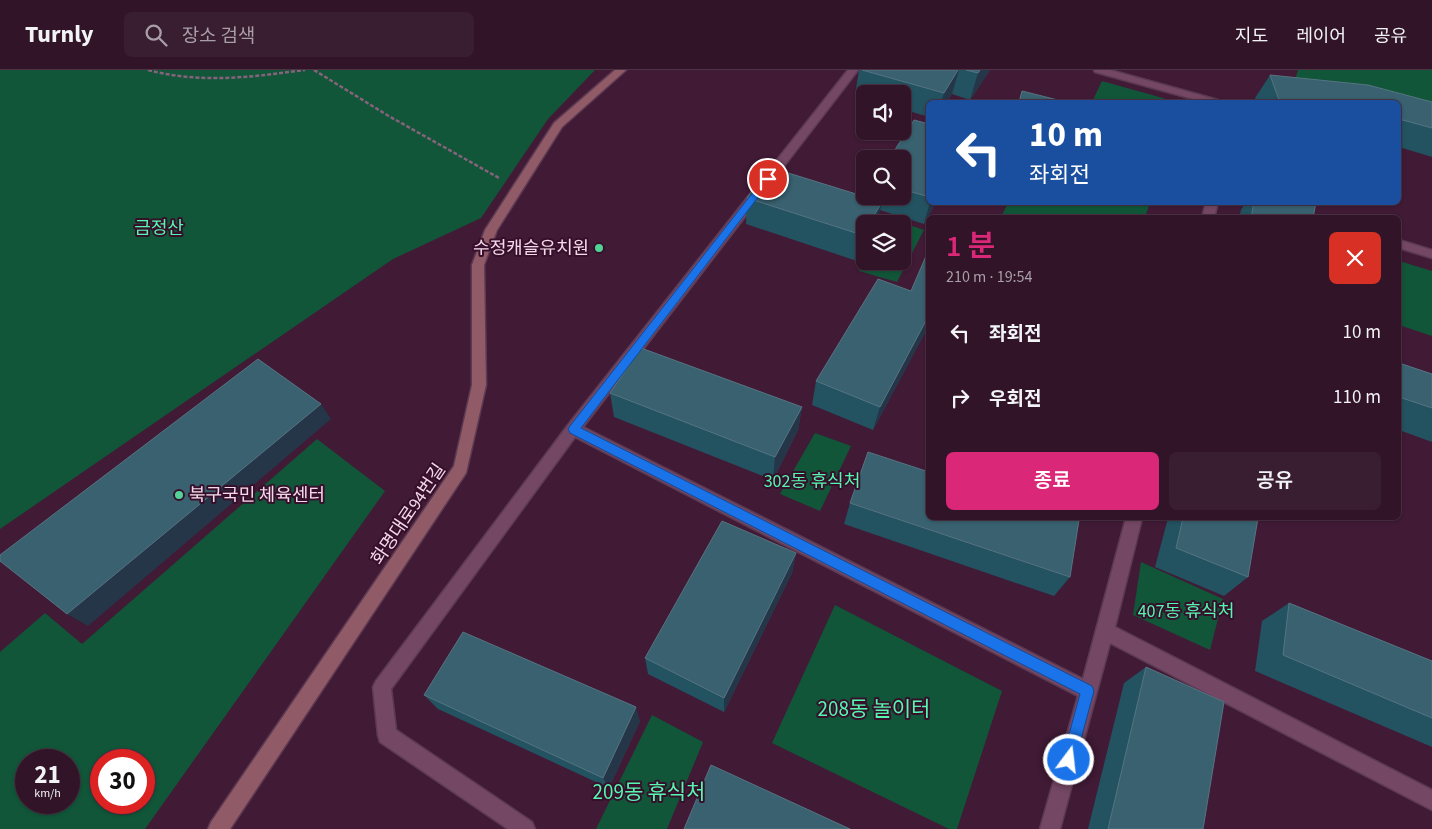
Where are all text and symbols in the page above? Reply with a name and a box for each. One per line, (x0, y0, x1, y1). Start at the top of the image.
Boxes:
search box (124, 12, 474, 57)
text: Turnly (25, 17, 94, 52)
icon: search (142, 21, 170, 49)
text: 장소 검색 (182, 23, 255, 50)
text: 지도 (1235, 24, 1268, 49)
text: 레이어 (1296, 24, 1346, 49)
text: 공유 (1374, 24, 1407, 49)
map controls (856, 85, 911, 270)
button: sound (856, 85, 911, 140)
text: 10 m (1029, 110, 1103, 160)
icon: left (946, 120, 1011, 185)
button: search (856, 150, 911, 205)
pin (747, 158, 789, 200)
text: 좌회전 (1029, 159, 1090, 191)
icon: arrive (754, 165, 782, 193)
button: layers (856, 215, 911, 270)
park label: 금정산 (134, 216, 184, 241)
text: 1 분 (946, 225, 995, 268)
button: close (1329, 232, 1381, 284)
place label: 수정캐슬유치원 (473, 236, 589, 261)
marker: 수정캐슬유치원 (593, 242, 605, 254)
text: 210 m · 19:54 (946, 266, 1033, 288)
icon: left (946, 319, 974, 347)
text: 10 m (1343, 319, 1381, 346)
text: 좌회전 (989, 321, 1041, 348)
icon: right (946, 384, 974, 412)
text: 110 m (1333, 384, 1381, 411)
text: 우회전 (989, 386, 1041, 413)
button: 종료 (946, 452, 1159, 510)
button: 공유 (1169, 452, 1381, 510)
street label: 화명대로94번길 (365, 459, 452, 570)
park label: 302동 휴식처 (764, 469, 860, 494)
place label: 북구국민 체육센터 (189, 483, 325, 508)
marker: 북구국민 체육센터 (173, 489, 185, 501)
park label: 407동 휴식처 (1138, 599, 1234, 624)
park label: 208동 놀이터 (818, 694, 930, 724)
position arrow (1042, 733, 1094, 785)
speed limit sign: 30 (90, 749, 155, 814)
text: 21 (34, 757, 61, 793)
park label: 209동 휴식처 (593, 777, 705, 807)
text: km/h (34, 785, 61, 802)

